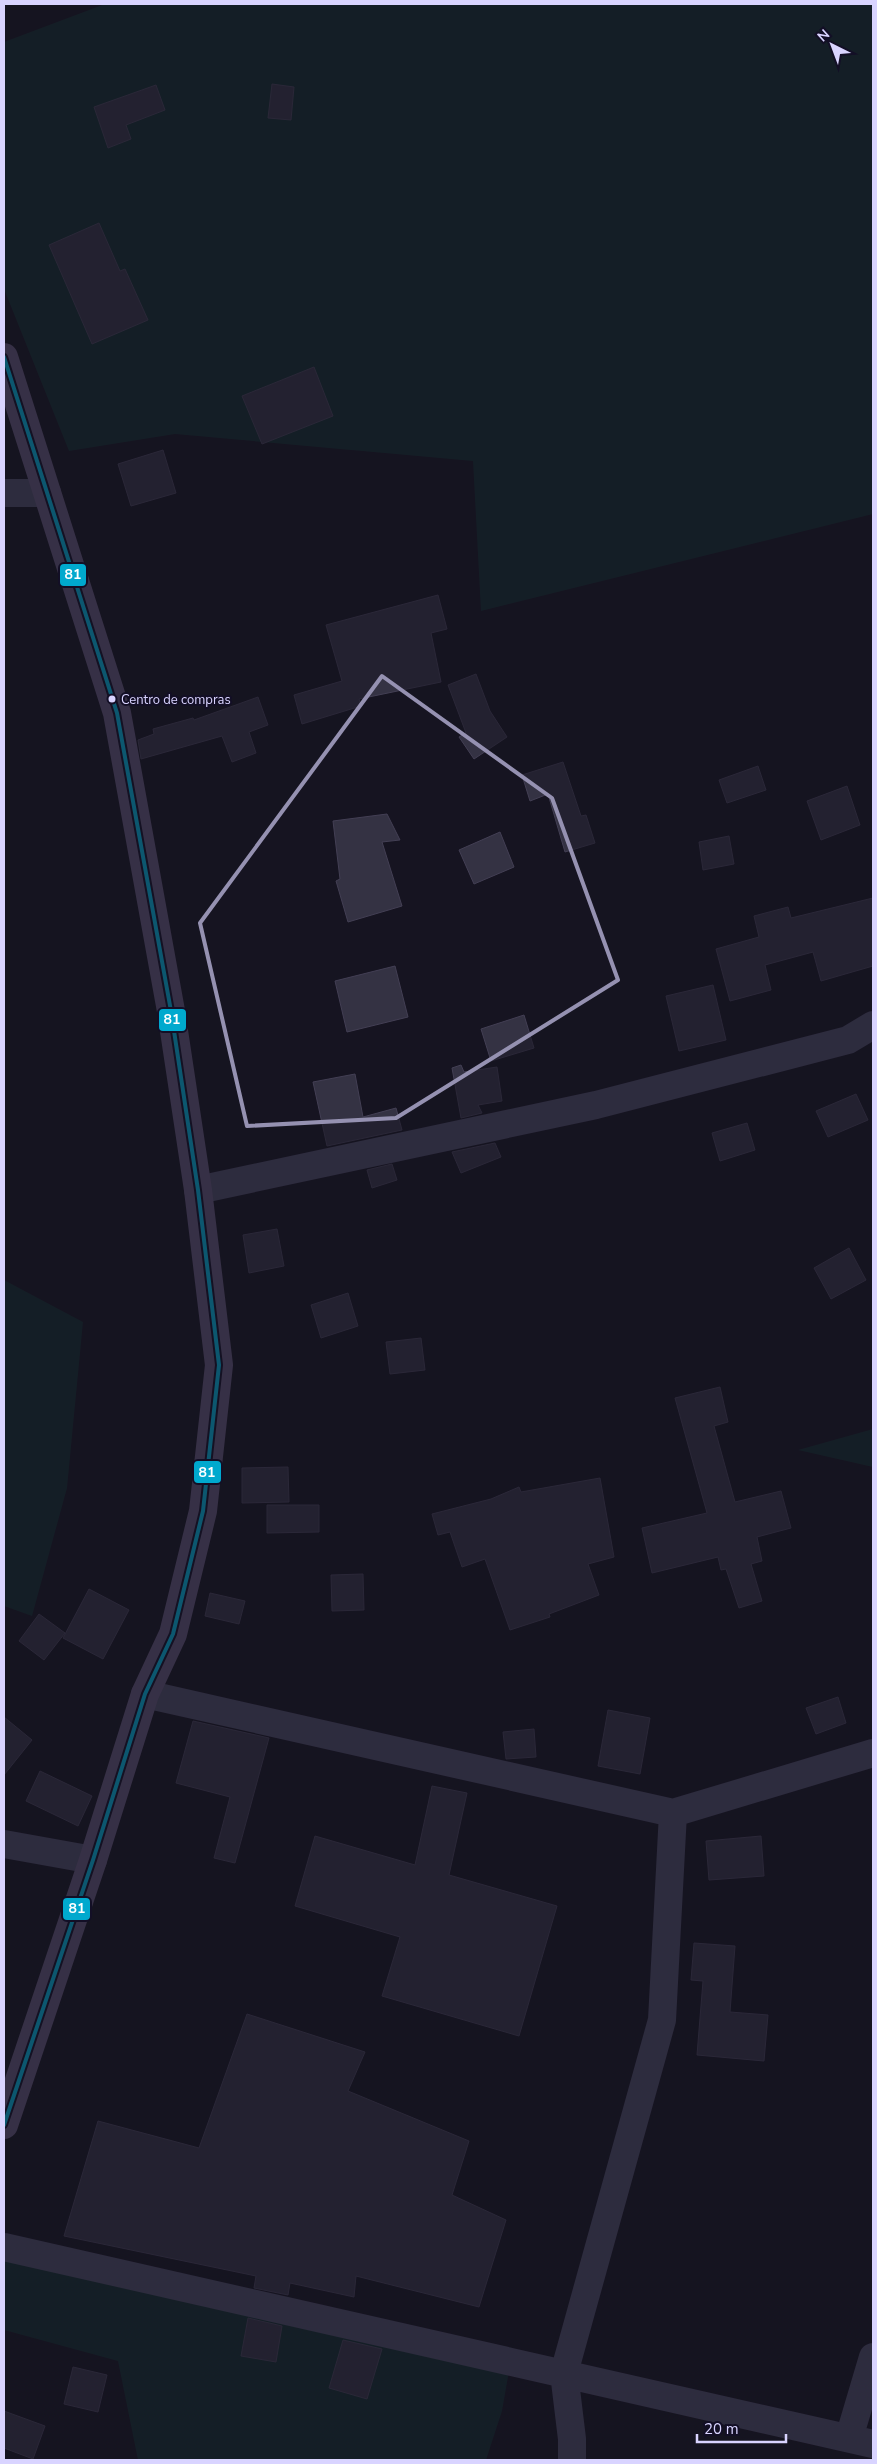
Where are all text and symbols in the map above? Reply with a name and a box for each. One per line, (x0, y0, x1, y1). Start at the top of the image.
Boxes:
north arrow (807, 20, 857, 70)
text: N (813, 25, 834, 46)
line badge: 81 (59, 563, 87, 587)
text: 81 (65, 565, 81, 584)
place label: Centro de compras (121, 691, 231, 709)
marker: Centro de compras (107, 694, 117, 704)
line badge: 81 (158, 1008, 187, 1032)
text: 81 (164, 1010, 180, 1029)
line badge: 81 (193, 1460, 222, 1484)
text: 81 (199, 1463, 215, 1482)
line badge: 81 (62, 1897, 91, 1921)
text: 81 (69, 1899, 85, 1918)
scale bar (697, 2412, 786, 2444)
text: 20 m (704, 2419, 739, 2439)

